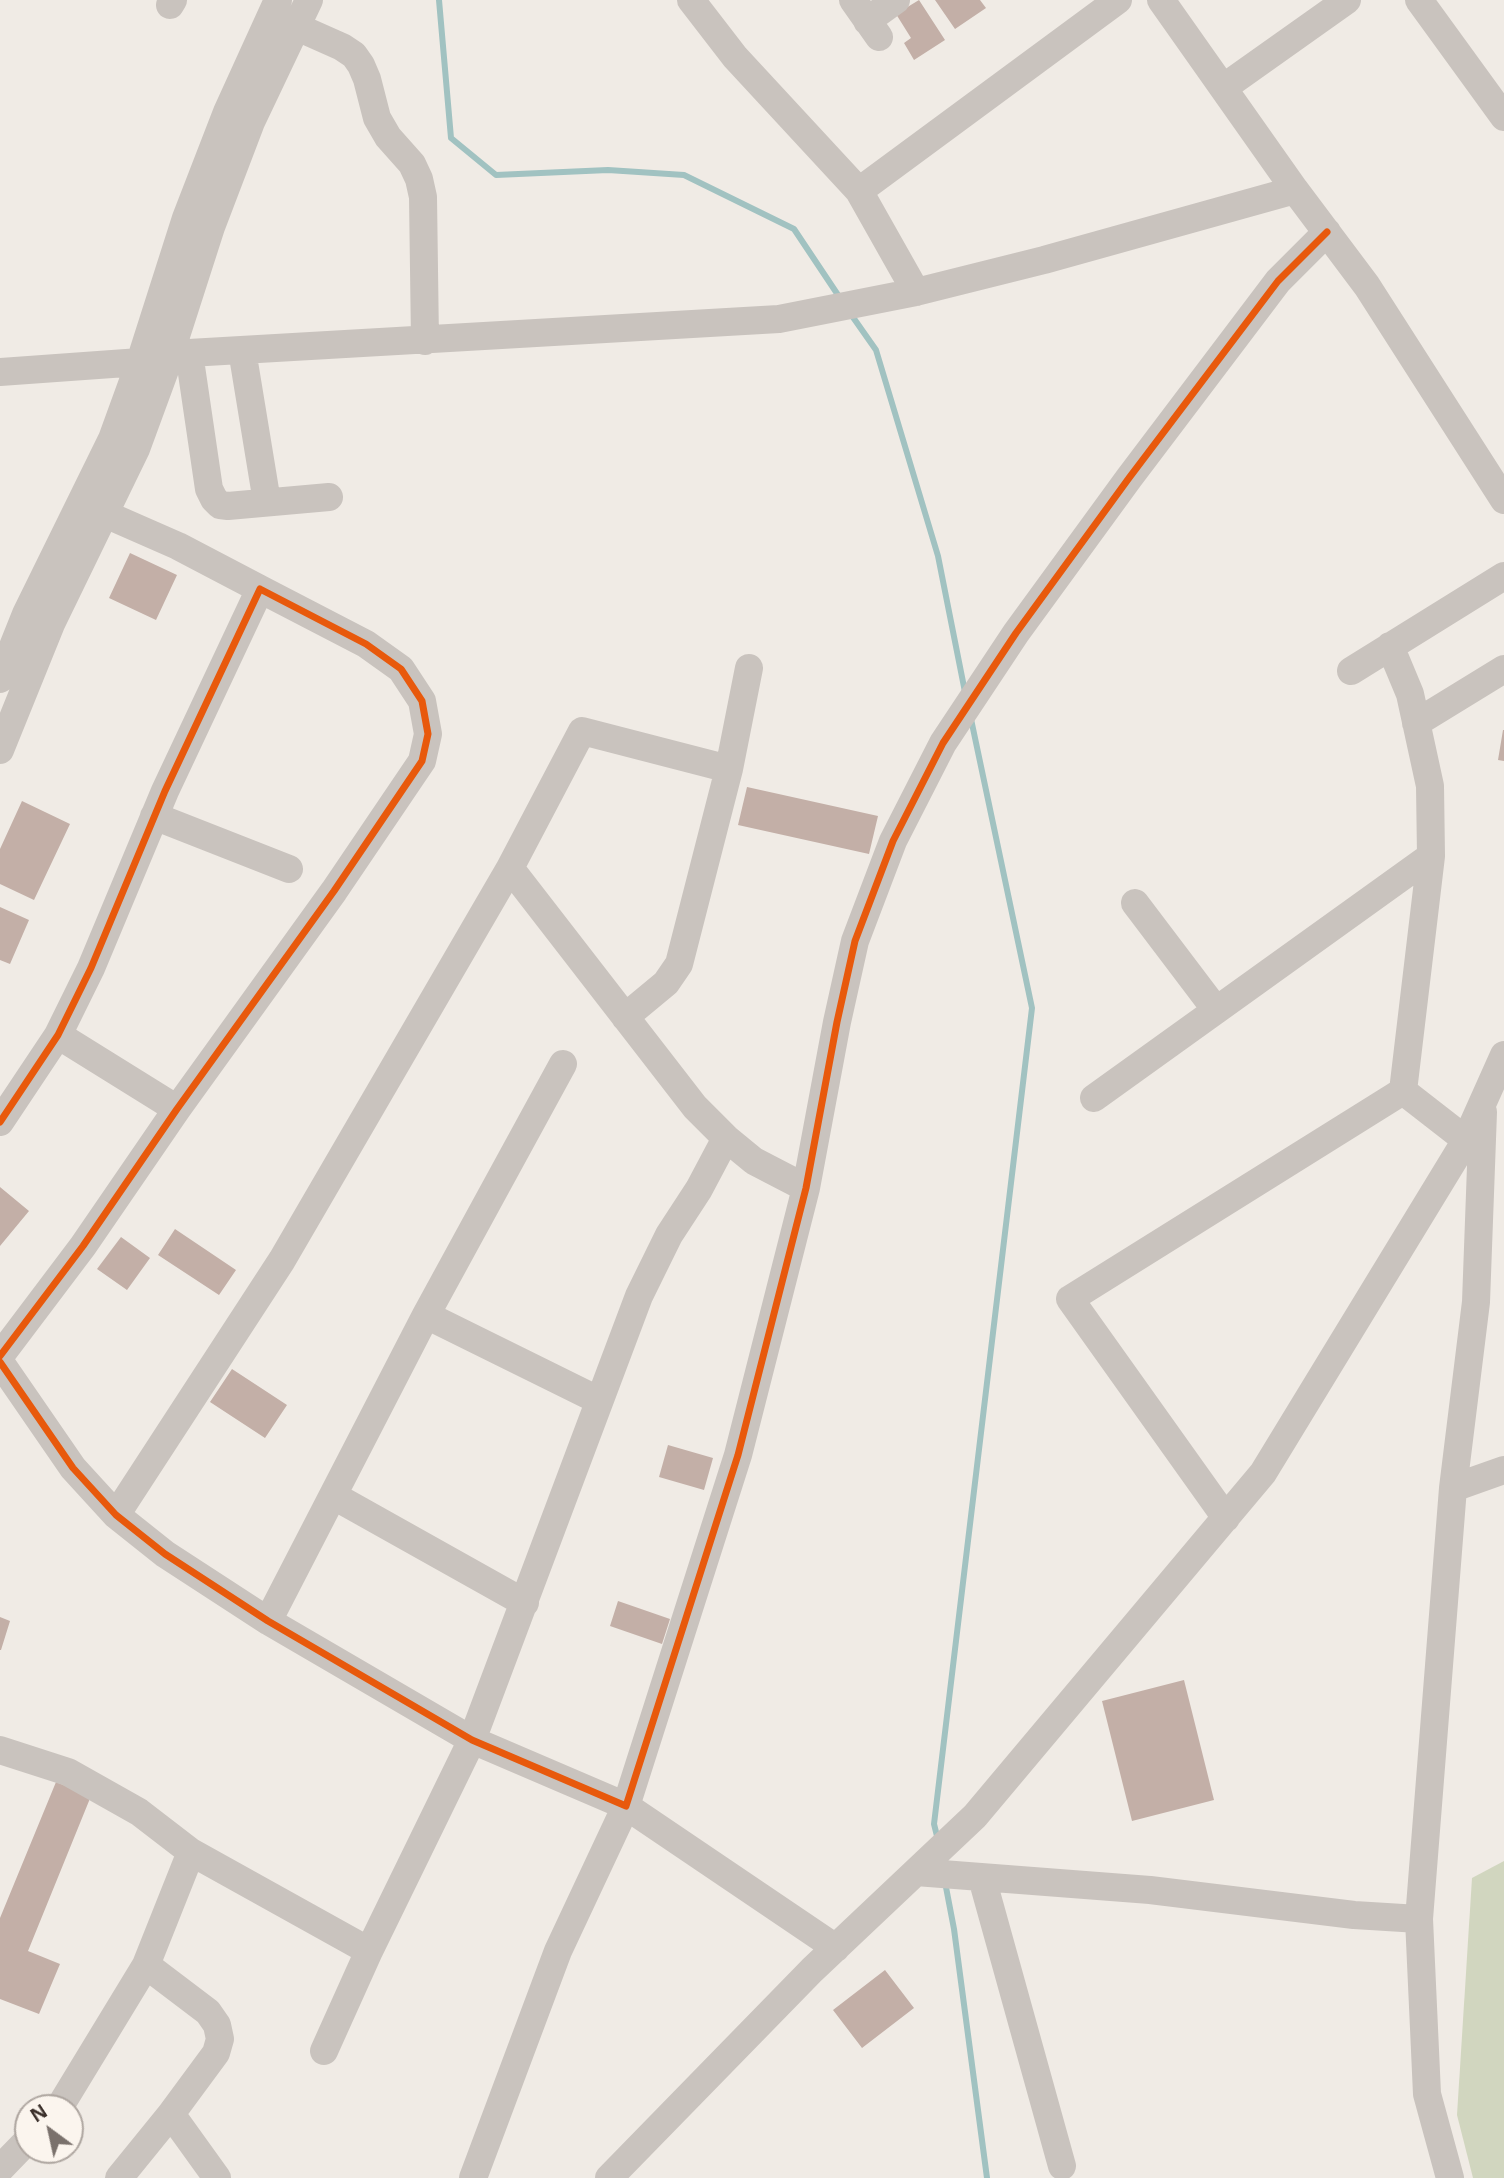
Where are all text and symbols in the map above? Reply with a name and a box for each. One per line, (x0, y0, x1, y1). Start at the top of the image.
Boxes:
north arrow (14, 2094, 84, 2164)
text: N (25, 2098, 52, 2128)

